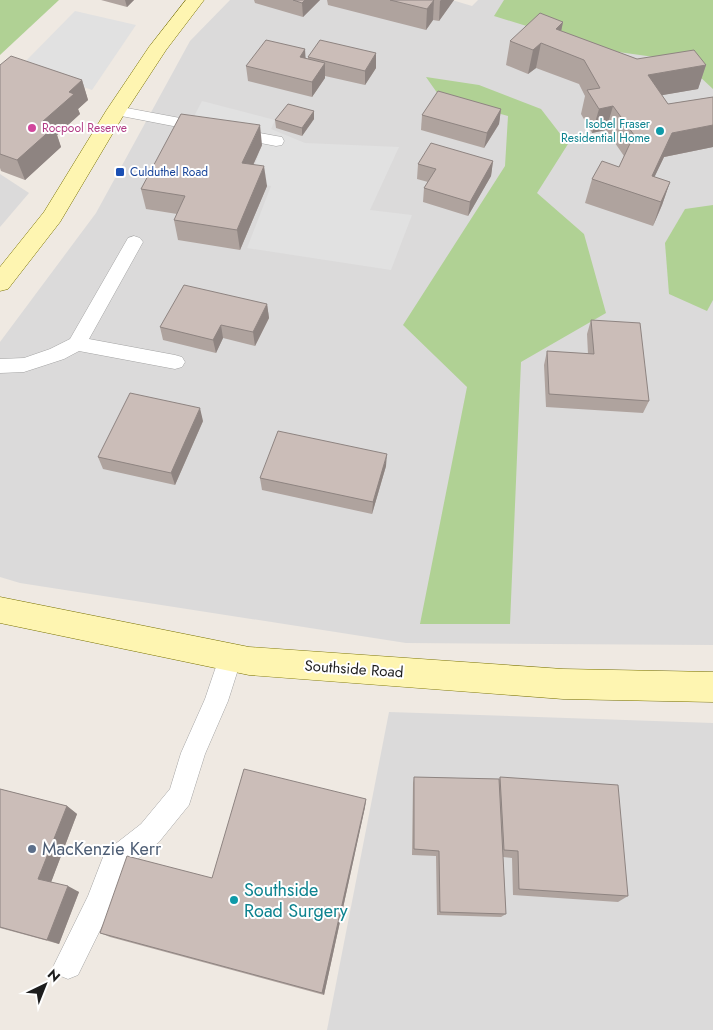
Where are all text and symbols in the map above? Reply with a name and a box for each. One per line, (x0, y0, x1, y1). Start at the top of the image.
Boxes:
place label: Isobel Fraser Residential Home (561, 115, 651, 147)
place label: Rocpool Reserve (42, 119, 127, 137)
marker: Rocpool Reserve (26, 122, 38, 134)
marker: Isobel Fraser Residential Home (654, 125, 666, 137)
place label: Culduthel Road (130, 163, 208, 181)
marker: Culduthel Road (114, 166, 126, 178)
street label: Southside Road (304, 655, 404, 683)
place label: MacKenzie Kerr (42, 836, 162, 862)
marker: MacKenzie Kerr (26, 843, 38, 855)
place label: Southside Road Surgery (244, 877, 348, 924)
marker: Southside Road Surgery (228, 894, 240, 906)
north arrow (20, 960, 70, 1010)
text: N (43, 964, 65, 987)

